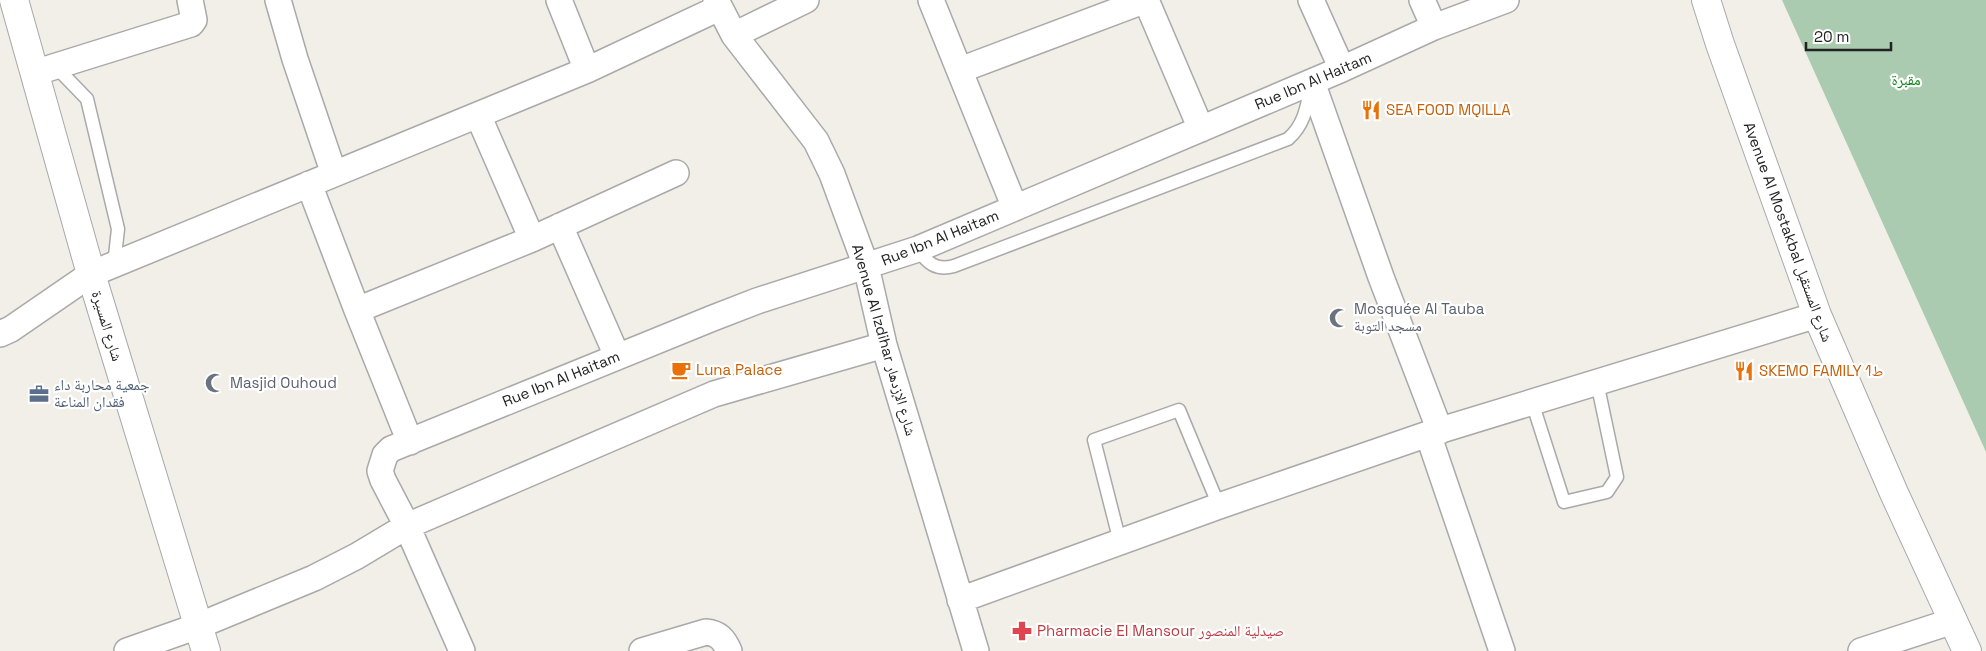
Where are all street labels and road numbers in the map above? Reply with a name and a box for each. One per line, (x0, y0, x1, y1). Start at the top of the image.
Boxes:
street label: Rue Ibn Al Haitam (1252, 47, 1374, 114)
street label: Avenue Al Mostakbal شارع المستقبل (1739, 119, 1837, 345)
street label: Rue Ibn Al Haitam (878, 205, 1001, 270)
street label: Avenue Al Izdihar شارع الإزدهار (847, 242, 921, 438)
street label: شارع المسيرة (87, 288, 127, 364)
street label: Rue Ibn Al Haitam (499, 346, 622, 411)

